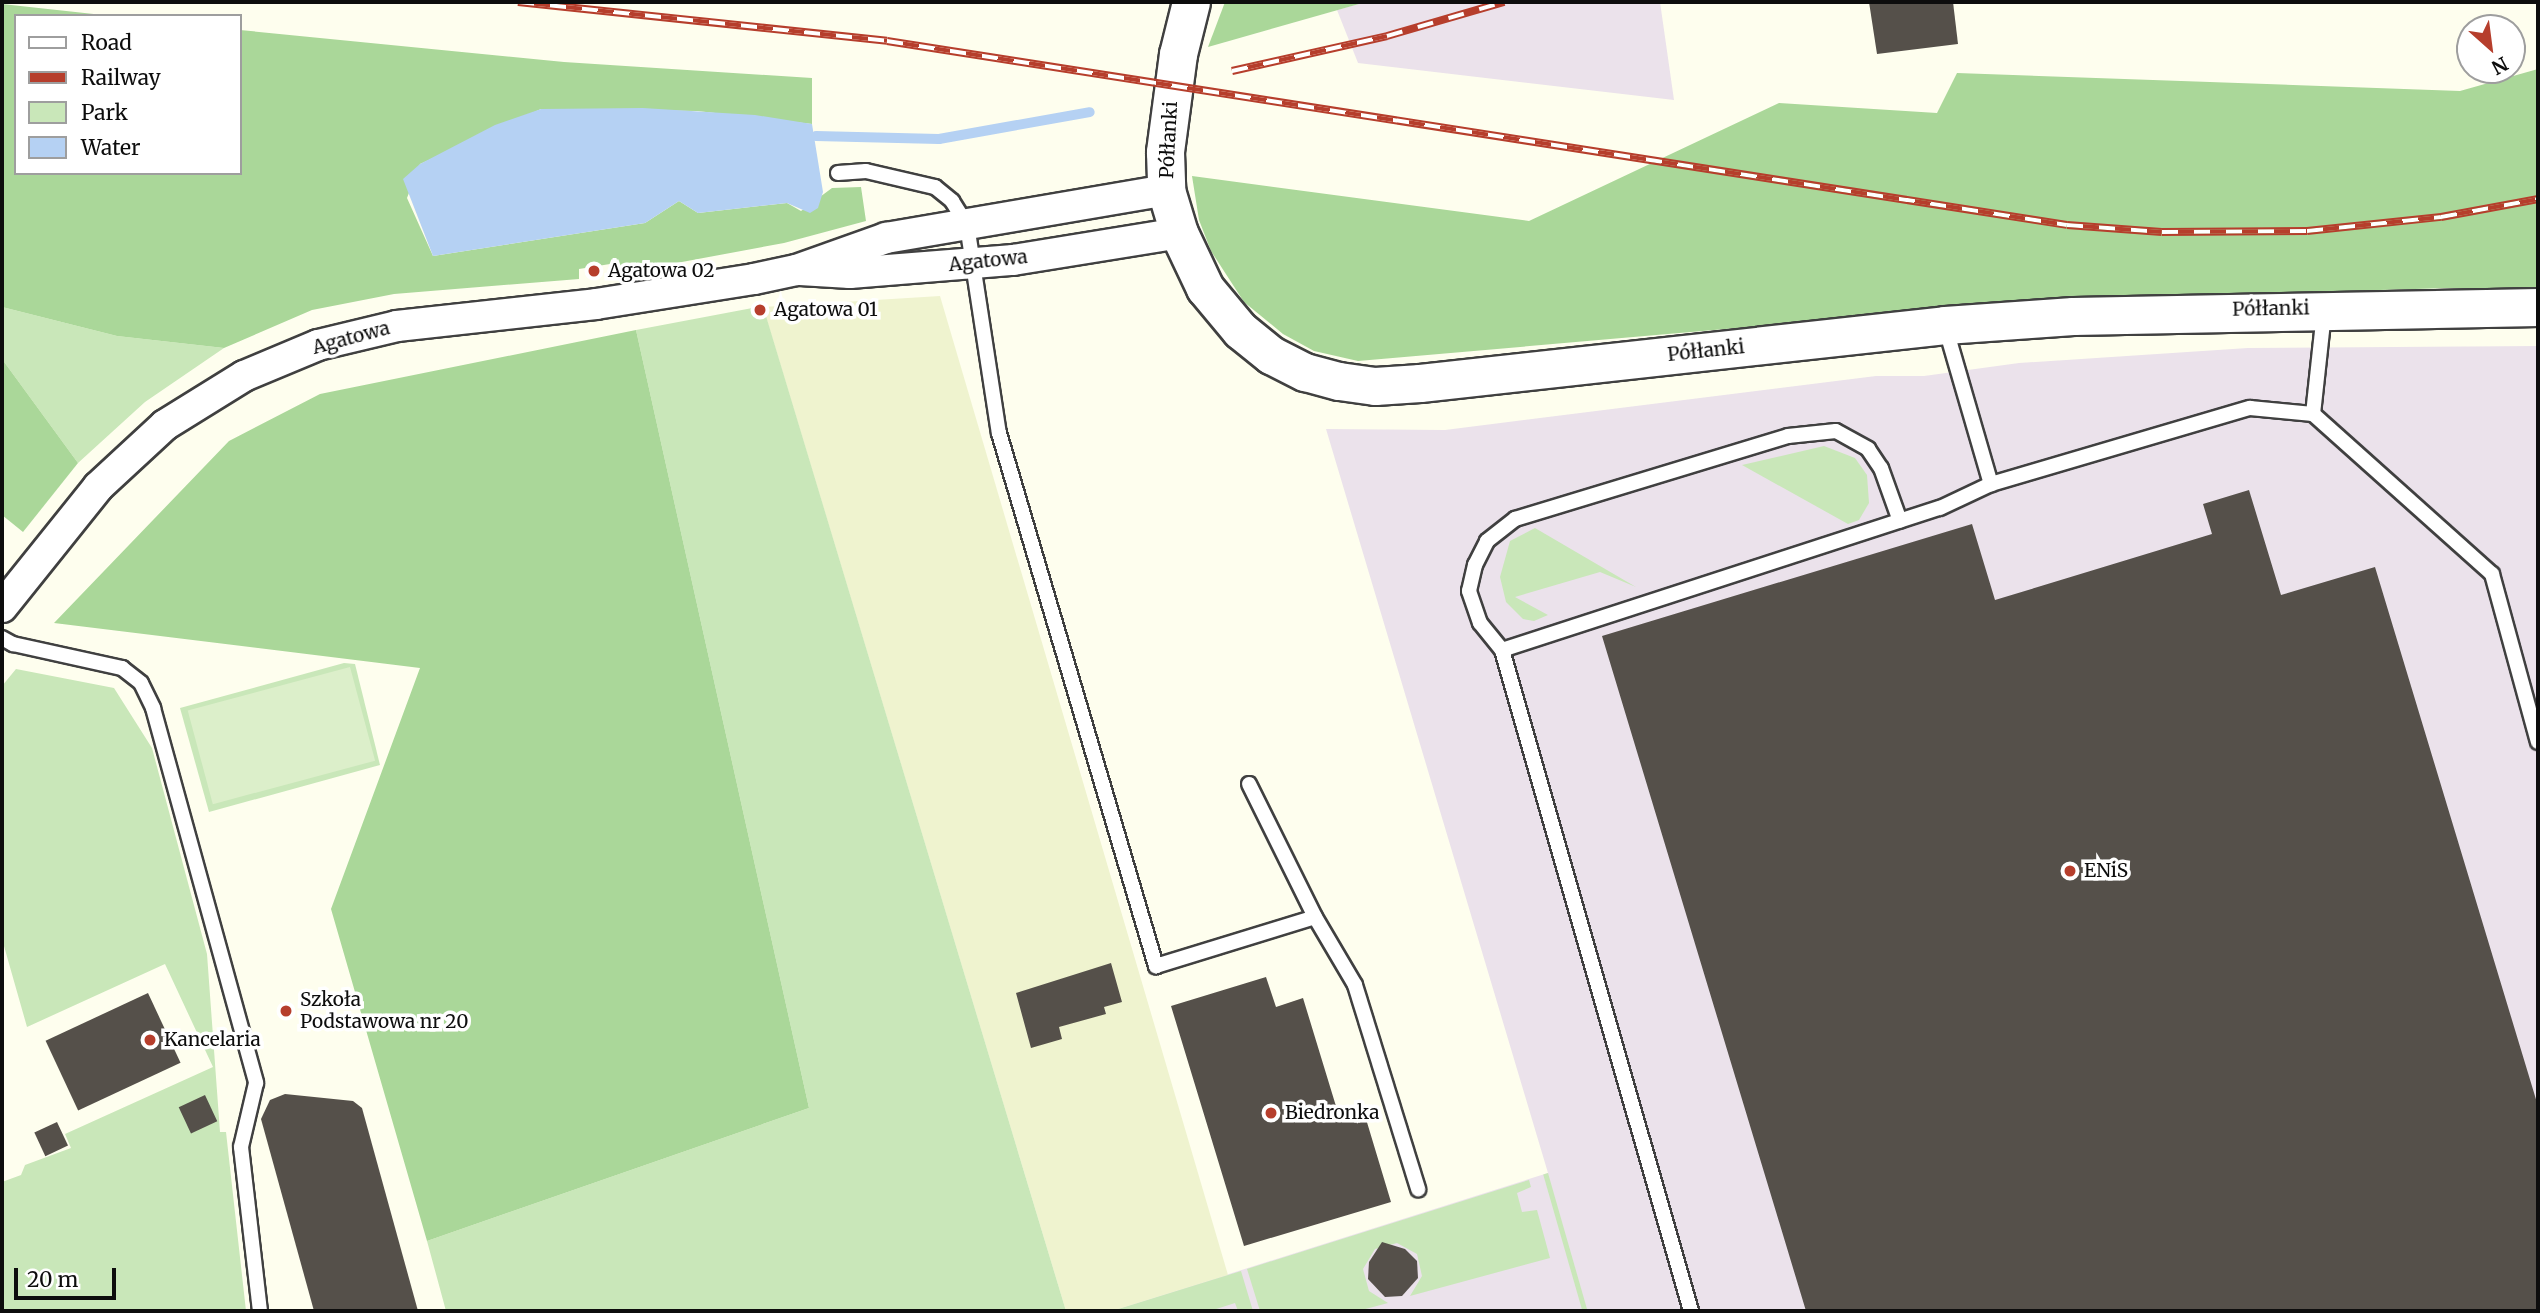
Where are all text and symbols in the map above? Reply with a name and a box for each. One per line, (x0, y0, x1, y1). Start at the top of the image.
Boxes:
legend (14, 14, 242, 175)
north arrow (2456, 14, 2526, 84)
text: Road (81, 29, 132, 56)
text: N (2488, 52, 2512, 80)
text: Railway (81, 64, 161, 91)
text: Park (81, 99, 128, 126)
street label: Półłanki (1156, 101, 1182, 179)
text: Water (81, 134, 140, 161)
street label: Agatowa (947, 246, 1029, 276)
place label: Agatowa 02 (608, 260, 715, 282)
marker: Agatowa 02 (586, 263, 602, 279)
street label: Półłanki (2232, 297, 2310, 321)
place label: Agatowa 01 (774, 299, 878, 321)
marker: Agatowa 01 (752, 302, 768, 318)
street label: Agatowa (310, 317, 392, 359)
street label: Półłanki (1666, 336, 1746, 366)
place label: ENiS (2084, 860, 2128, 882)
marker: ENiS (2062, 863, 2078, 879)
place label: Szkoła Podstawowa nr 20 (300, 989, 468, 1033)
marker: Szkoła Podstawowa nr 20 (278, 1003, 294, 1019)
place label: Kancelaria (164, 1029, 261, 1051)
marker: Kancelaria (142, 1032, 158, 1048)
place label: Biedronka (1285, 1102, 1379, 1124)
marker: Biedronka (1263, 1105, 1279, 1121)
scale bar (18, 1254, 119, 1298)
text: 20 m (27, 1266, 78, 1293)

